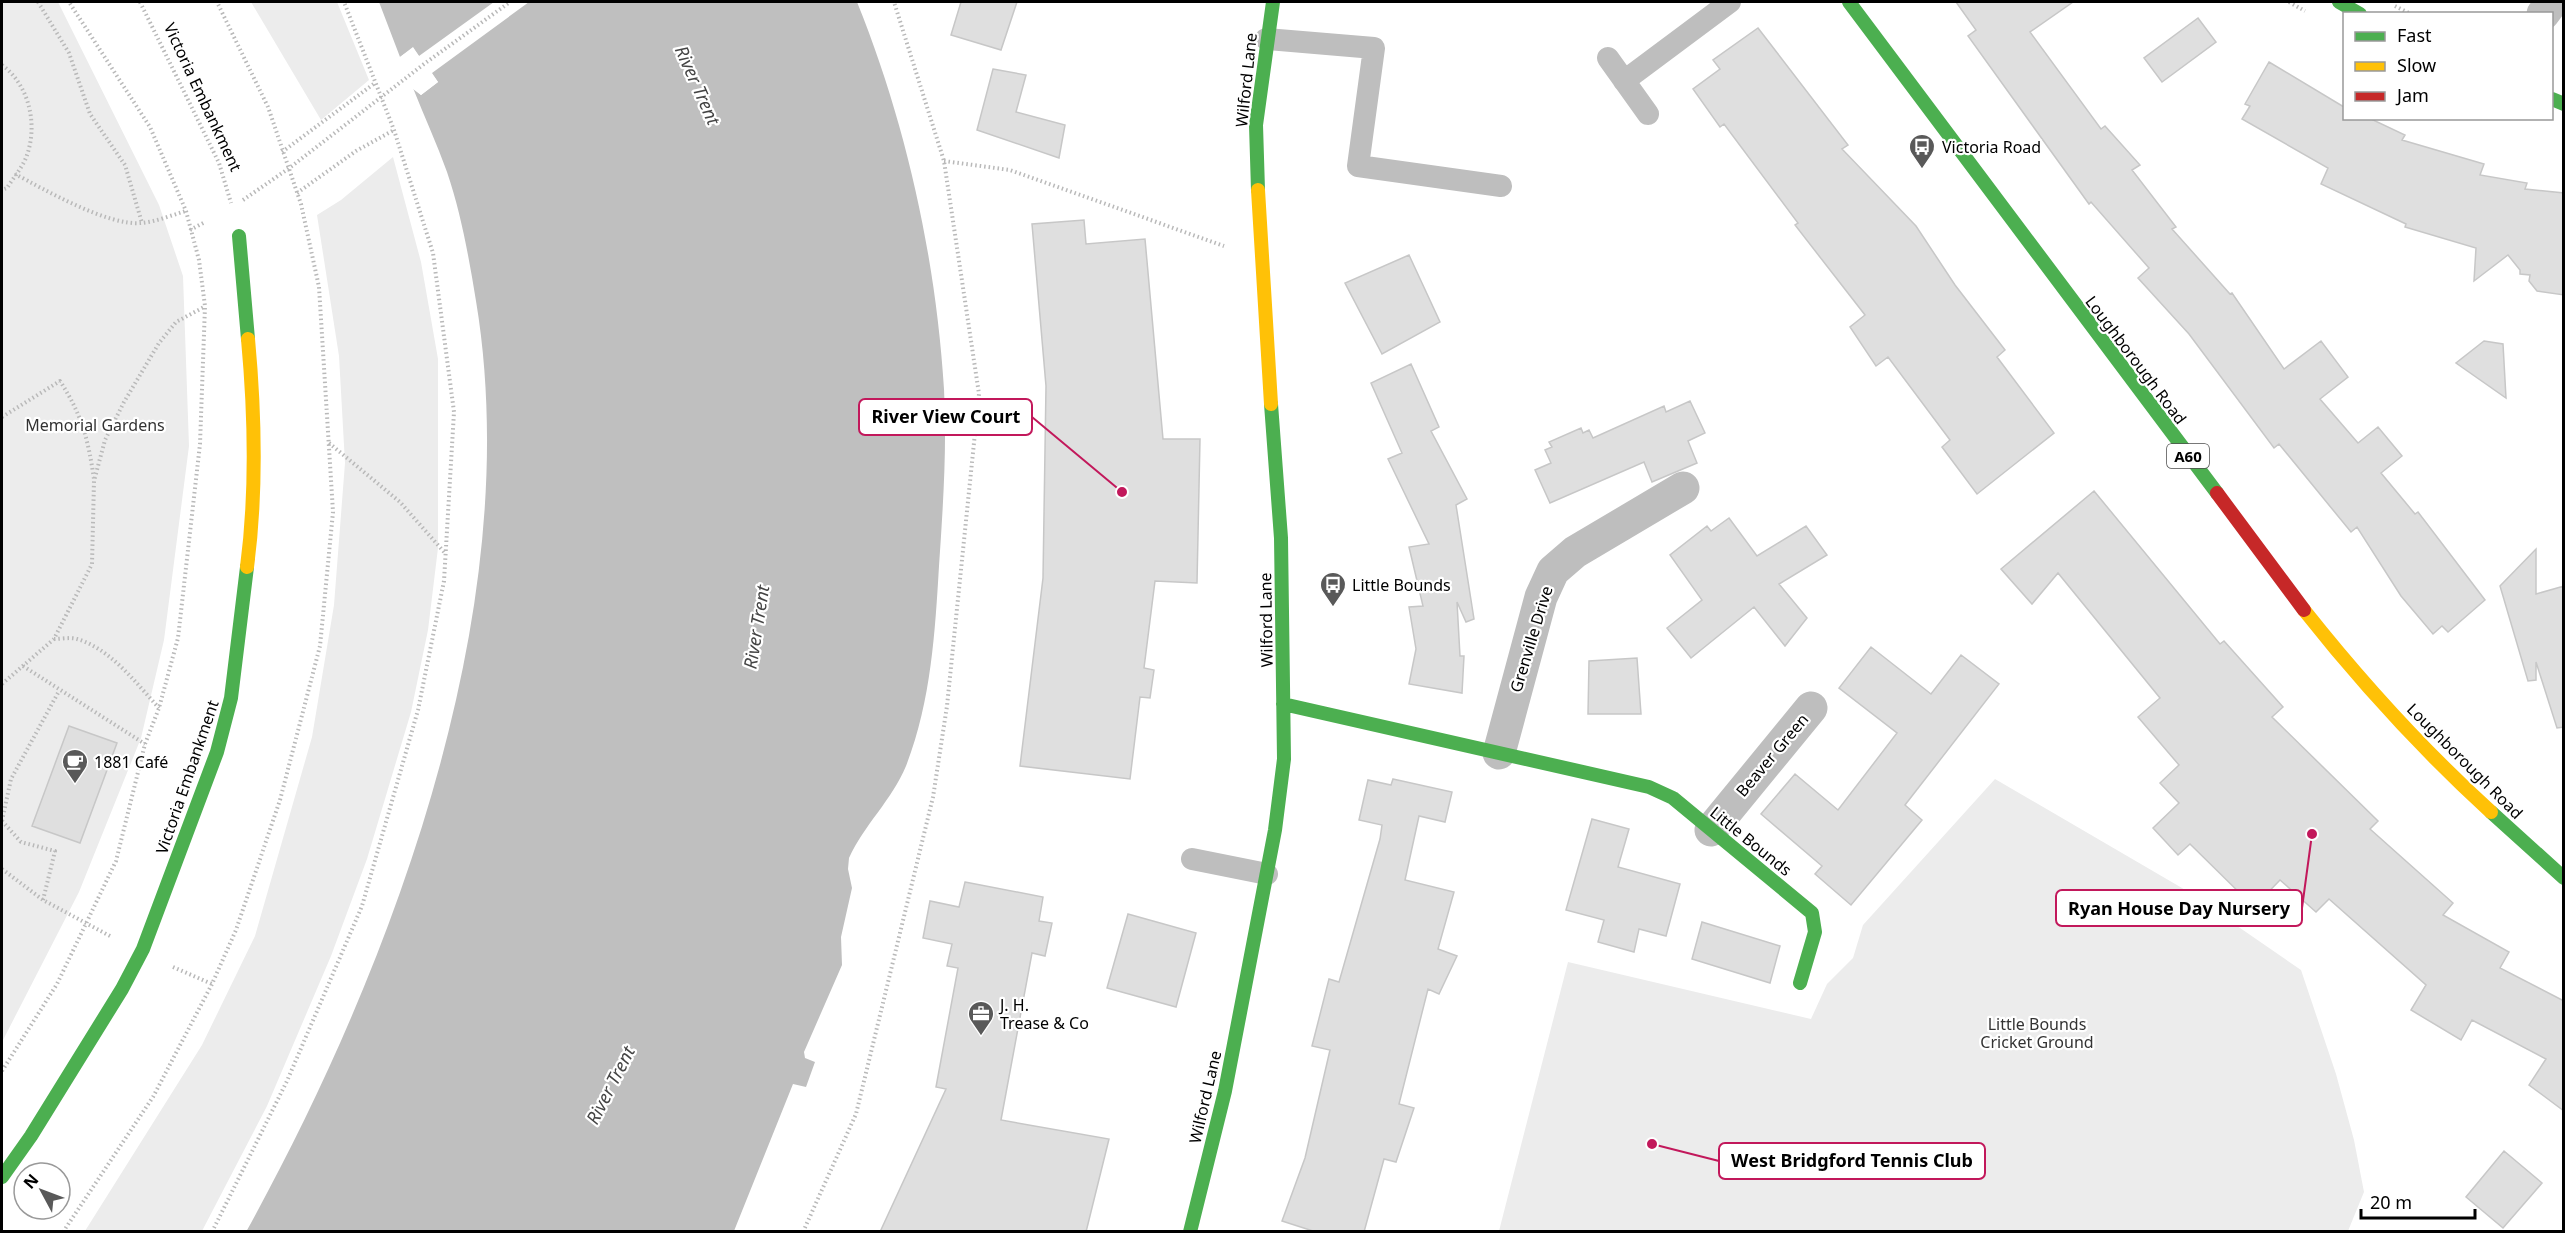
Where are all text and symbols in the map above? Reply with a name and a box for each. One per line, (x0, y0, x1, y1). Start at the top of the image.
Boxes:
legend (2343, 12, 2553, 120)
street label: Victoria Embankment (159, 19, 247, 175)
text: Fast (2397, 23, 2432, 47)
street label: Wilford Lane (1230, 32, 1262, 128)
water label: River Trent (670, 42, 727, 129)
text: Slow (2397, 53, 2436, 77)
text: Jam (2395, 83, 2429, 107)
bus stop icon: Victoria Road (1907, 132, 1937, 170)
place label: Victoria Road (1942, 136, 2041, 158)
street label: Loughborough Road (2080, 291, 2192, 429)
callout: River View Court (859, 399, 1032, 435)
text: River View Court (872, 404, 1021, 428)
park label: Memorial Gardens (25, 414, 165, 436)
road number: A60 (2167, 444, 2209, 468)
bus stop icon: Little Bounds (1318, 570, 1348, 608)
street label: Wilford Lane (1254, 572, 1278, 668)
place label: Little Bounds (1352, 574, 1451, 596)
water label: River Trent (738, 582, 775, 671)
street label: Grenville Drive (1504, 583, 1558, 695)
street label: Victoria Embankment (150, 697, 224, 857)
street label: Loughborough Road (2402, 698, 2528, 824)
street label: Beaver Green (1731, 709, 1813, 801)
cafe icon: 1881 Café (60, 747, 90, 785)
place label: 1881 Café (94, 751, 168, 773)
street label: Little Bounds (1706, 801, 1796, 881)
callout: Ryan House Day Nursery (2056, 890, 2302, 926)
text: Ryan House Day Nursery (2068, 896, 2291, 920)
place label: J. H. Trease & Co (998, 994, 1089, 1034)
office icon: J. H. Trease & Co (966, 999, 996, 1037)
park label: Little Bounds Cricket Ground (1980, 1013, 2094, 1053)
water label: River Trent (580, 1041, 640, 1128)
street label: Wilford Lane (1184, 1048, 1226, 1146)
callout: West Bridgford Tennis Club (1719, 1143, 1985, 1179)
text: West Bridgford Tennis Club (1731, 1148, 1973, 1172)
north arrow (12, 1161, 72, 1221)
text: N (18, 1169, 43, 1193)
scale bar (2361, 1182, 2475, 1220)
text: 20 m (2370, 1190, 2412, 1214)

